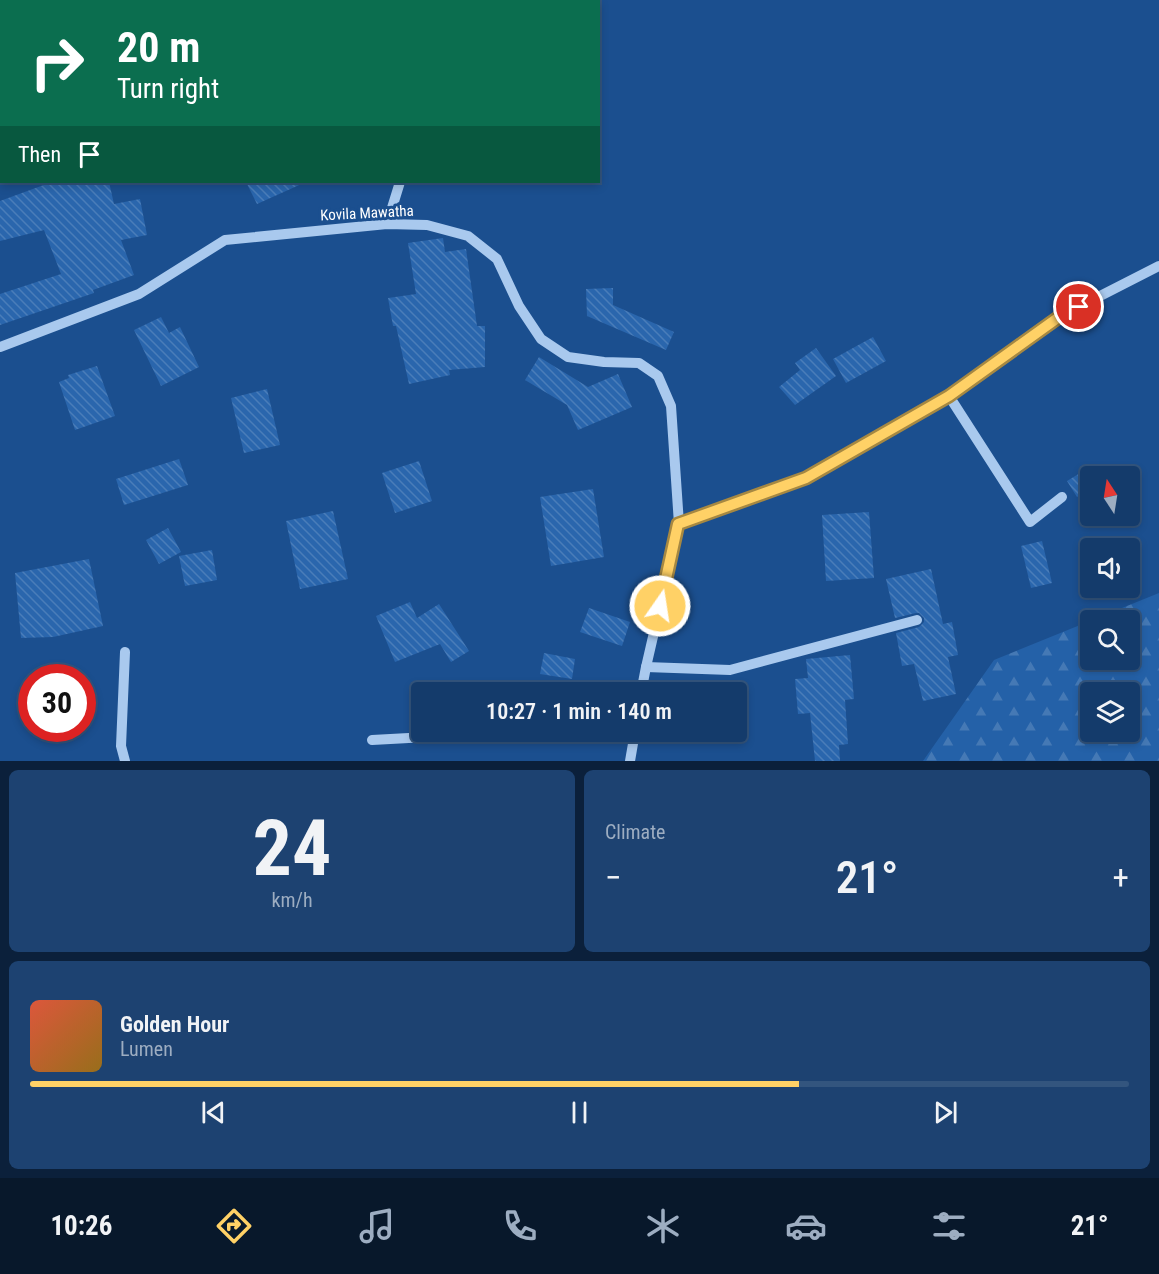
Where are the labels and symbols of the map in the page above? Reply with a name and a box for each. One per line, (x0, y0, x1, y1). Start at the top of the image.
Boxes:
street label: Kovila Mawatha (320, 202, 414, 224)
pin (1053, 281, 1104, 332)
north arrow (1080, 466, 1140, 526)
position arrow (628, 574, 692, 638)
speed limit sign: 30 (18, 664, 96, 742)

